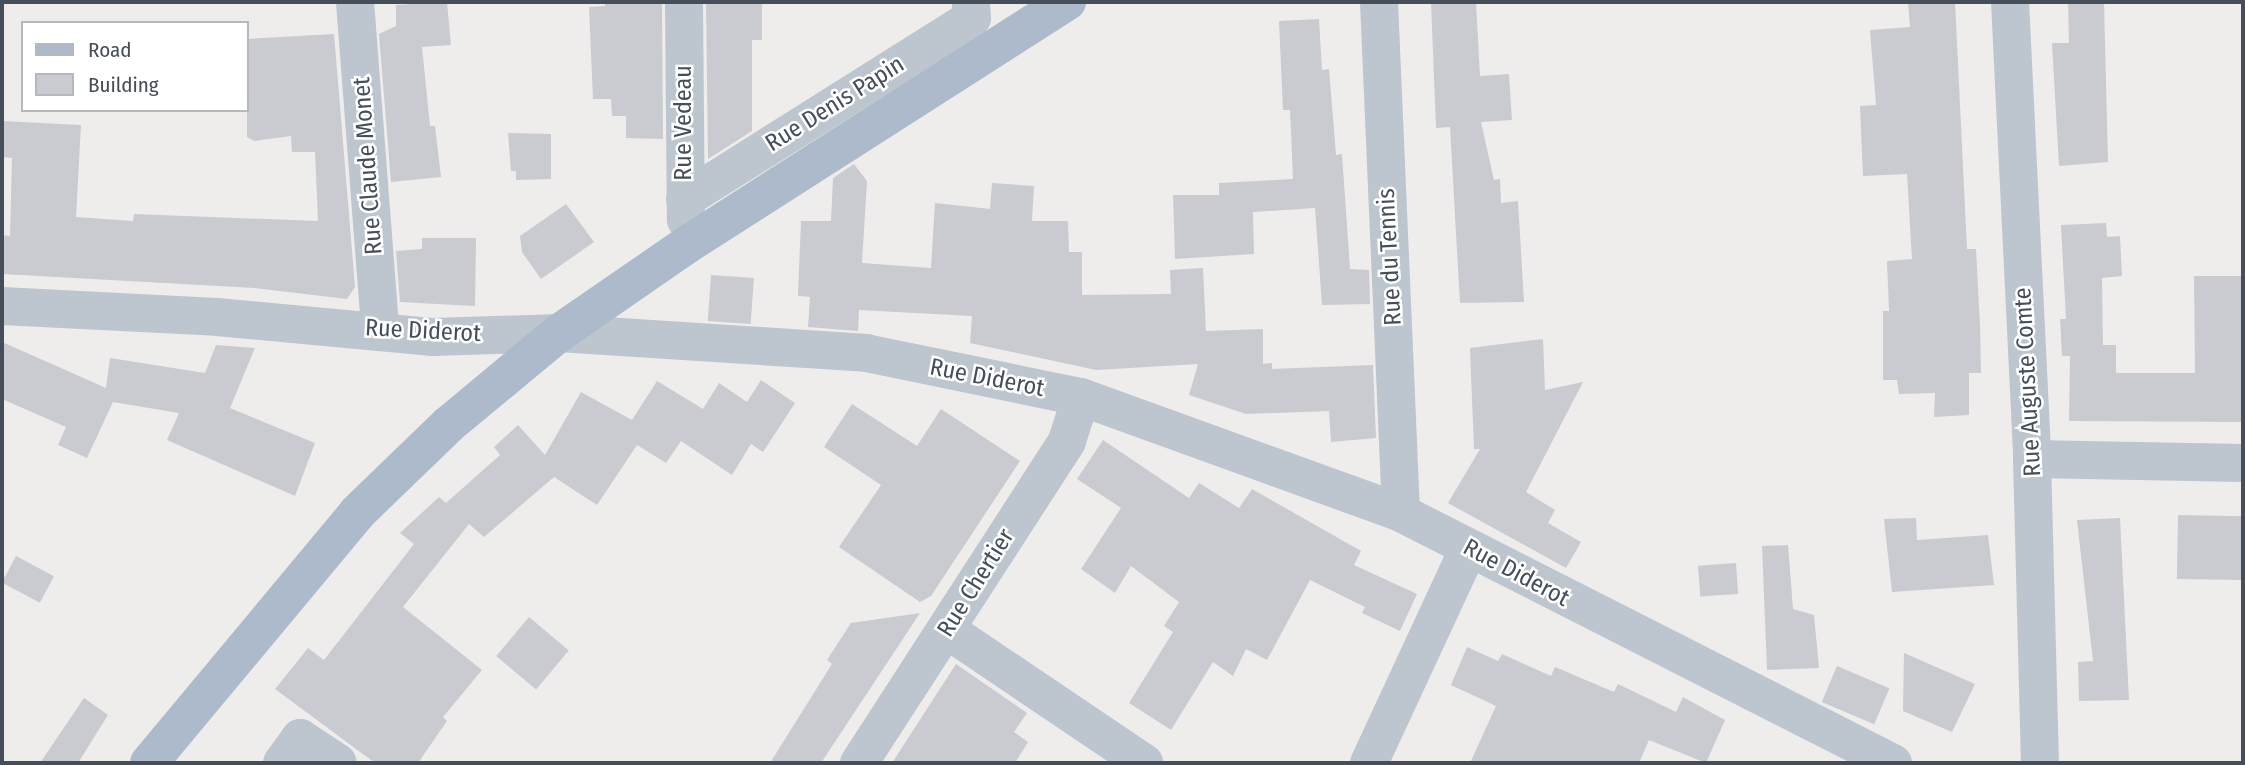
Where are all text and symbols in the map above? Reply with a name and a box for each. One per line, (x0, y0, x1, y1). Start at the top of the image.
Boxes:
legend (21, 21, 248, 112)
text: Road (88, 37, 132, 63)
street label: Rue Denis Papin (760, 50, 910, 158)
street label: Rue Vedeau (670, 65, 698, 181)
text: Building (88, 72, 159, 98)
street label: Rue Claude Monet (347, 76, 389, 256)
street label: Rue du Tennis (1372, 188, 1408, 326)
street label: Rue Auguste Comte (2009, 287, 2047, 477)
street label: Rue Diderot (364, 314, 482, 348)
street label: Rue Diderot (927, 353, 1047, 403)
street label: Rue Chertier (931, 524, 1021, 642)
street label: Rue Diderot (1458, 533, 1574, 613)

